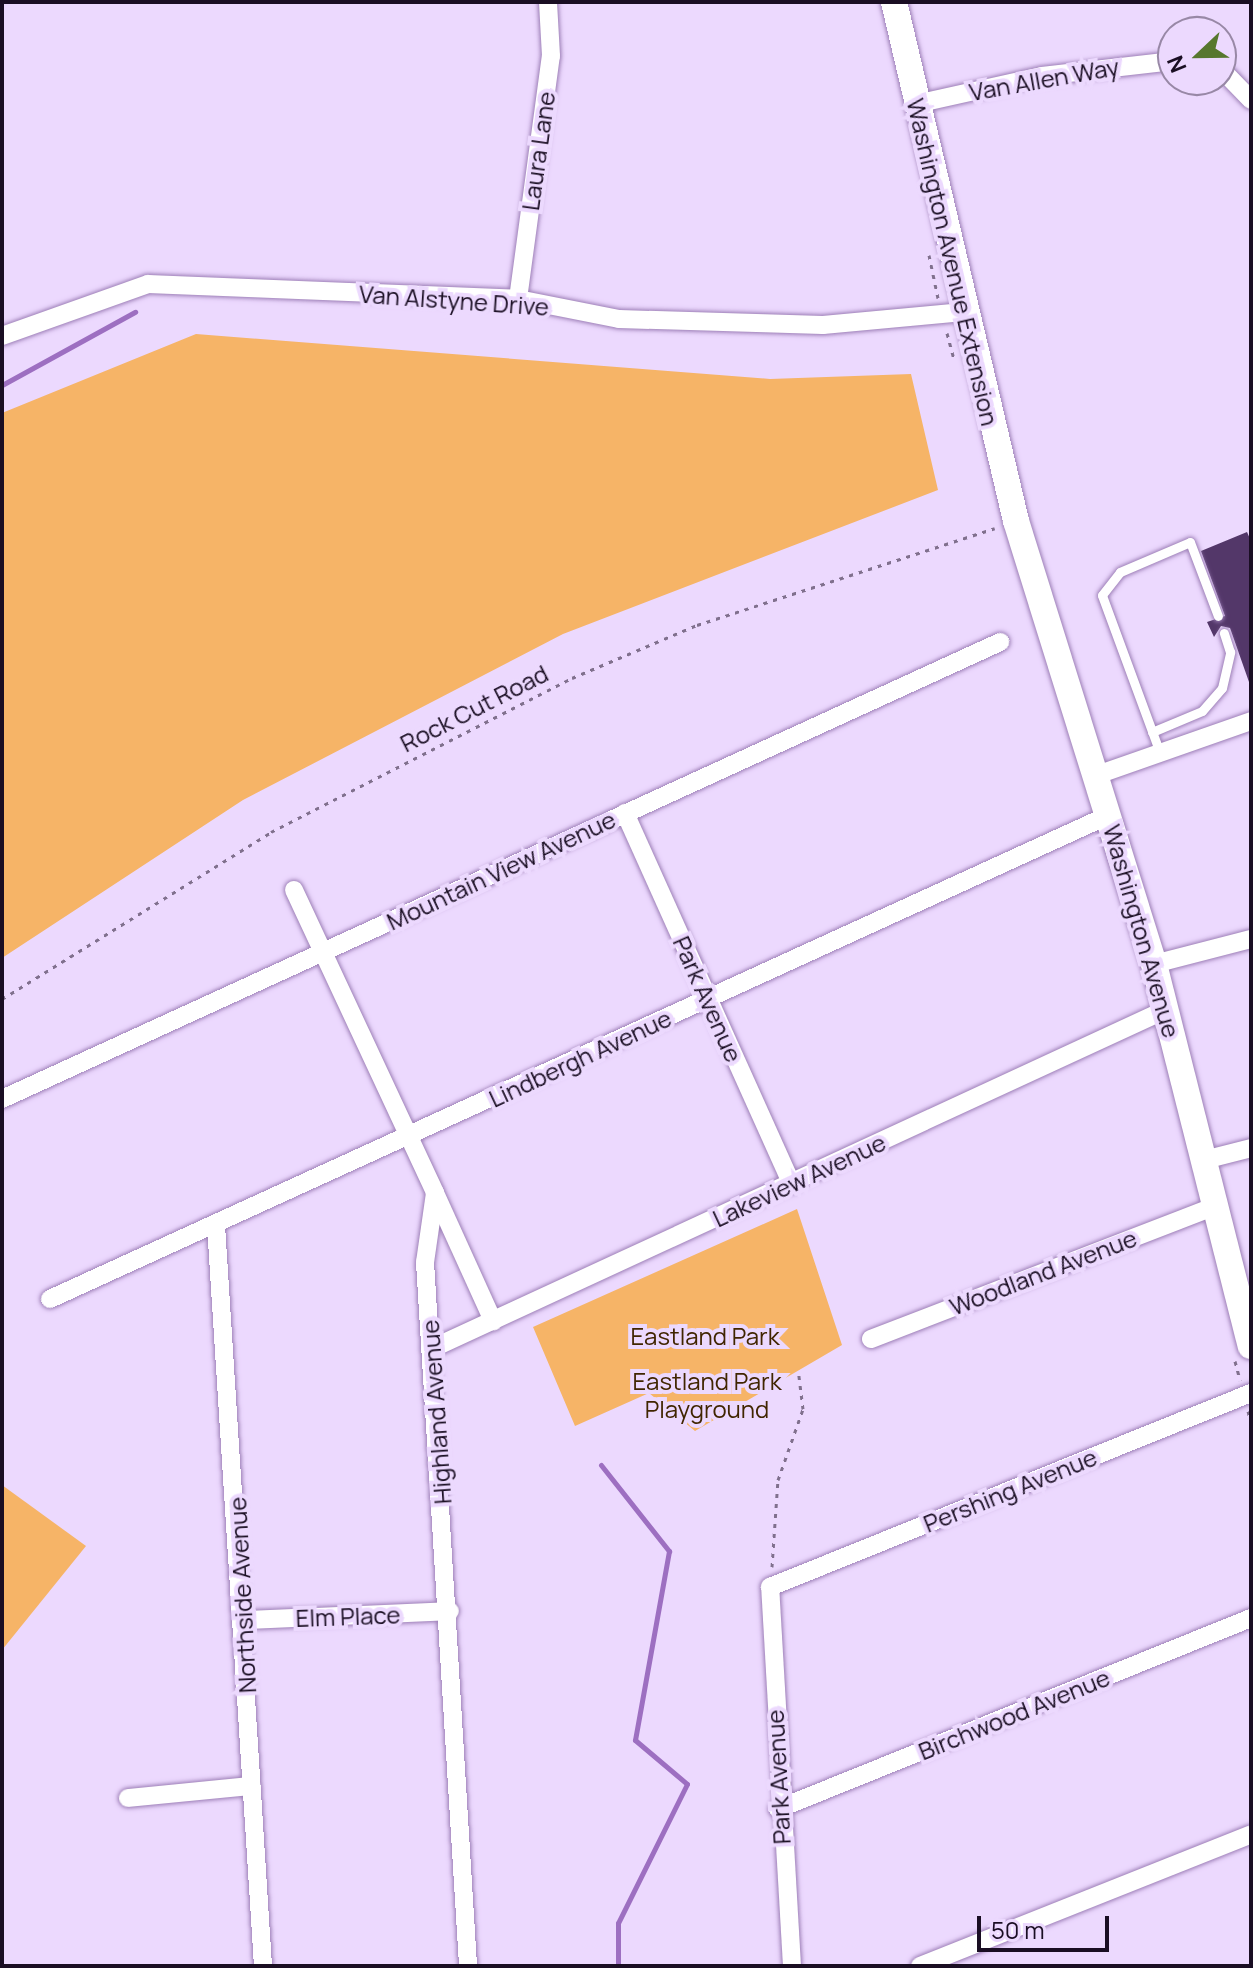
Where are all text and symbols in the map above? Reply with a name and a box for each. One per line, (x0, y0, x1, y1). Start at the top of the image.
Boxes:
north arrow (1157, 16, 1237, 96)
text: N (1160, 51, 1193, 77)
street label: Van Allen Way (967, 52, 1121, 106)
street label: Laura Lane (515, 90, 561, 212)
street label: Washington Avenue Extension (901, 96, 1005, 428)
street label: Van Alstyne Drive (358, 279, 550, 321)
street label: Rock Cut Road (395, 658, 553, 758)
street label: Mountain View Avenue (382, 804, 620, 936)
street label: Washington Avenue (1098, 821, 1186, 1041)
street label: Park Avenue (667, 932, 749, 1066)
street label: Lindbergh Avenue (484, 1003, 676, 1113)
street label: Lakeview Avenue (708, 1127, 890, 1233)
street label: Woodland Avenue (945, 1223, 1141, 1321)
street label: Highland Avenue (415, 1319, 457, 1505)
park label: Eastland Park (630, 1322, 780, 1350)
park label: Eastland Park Playground (632, 1367, 782, 1423)
street label: Pershing Avenue (919, 1442, 1101, 1538)
street label: Northside Avenue (222, 1496, 262, 1694)
street label: Elm Place (295, 1600, 401, 1632)
street label: Birchwood Avenue (914, 1662, 1114, 1766)
street label: Park Avenue (760, 1709, 796, 1845)
scale bar (981, 1900, 1113, 1950)
text: 50 m (991, 1913, 1045, 1946)

